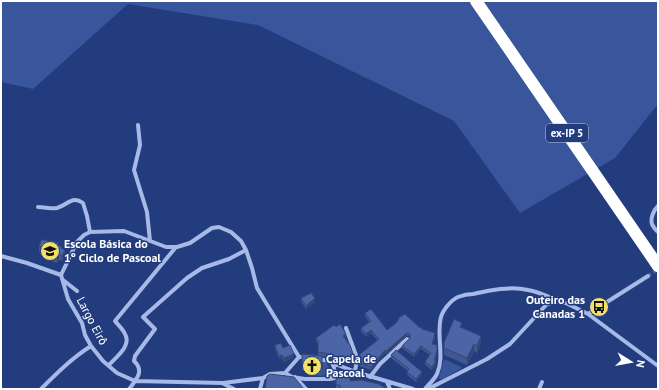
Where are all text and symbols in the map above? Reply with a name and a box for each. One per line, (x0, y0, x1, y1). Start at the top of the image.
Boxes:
road number: ex-IP 5 (546, 124, 588, 142)
place label: Escola Básica do 1º Ciclo de Pascoal (64, 236, 161, 265)
school or university icon: Escola Básica do 1º Ciclo de Pascoal (39, 240, 61, 262)
place label: Outeiro das Canadas 1 (526, 292, 585, 321)
street label: Largo Eirô (74, 294, 111, 347)
bus stop icon: Outeiro das Canadas 1 (588, 296, 610, 318)
north arrow (611, 342, 651, 382)
place label: Capela de Pascoal (326, 351, 376, 380)
church icon: Capela de Pascoal (301, 355, 323, 377)
text: N (633, 359, 648, 369)

